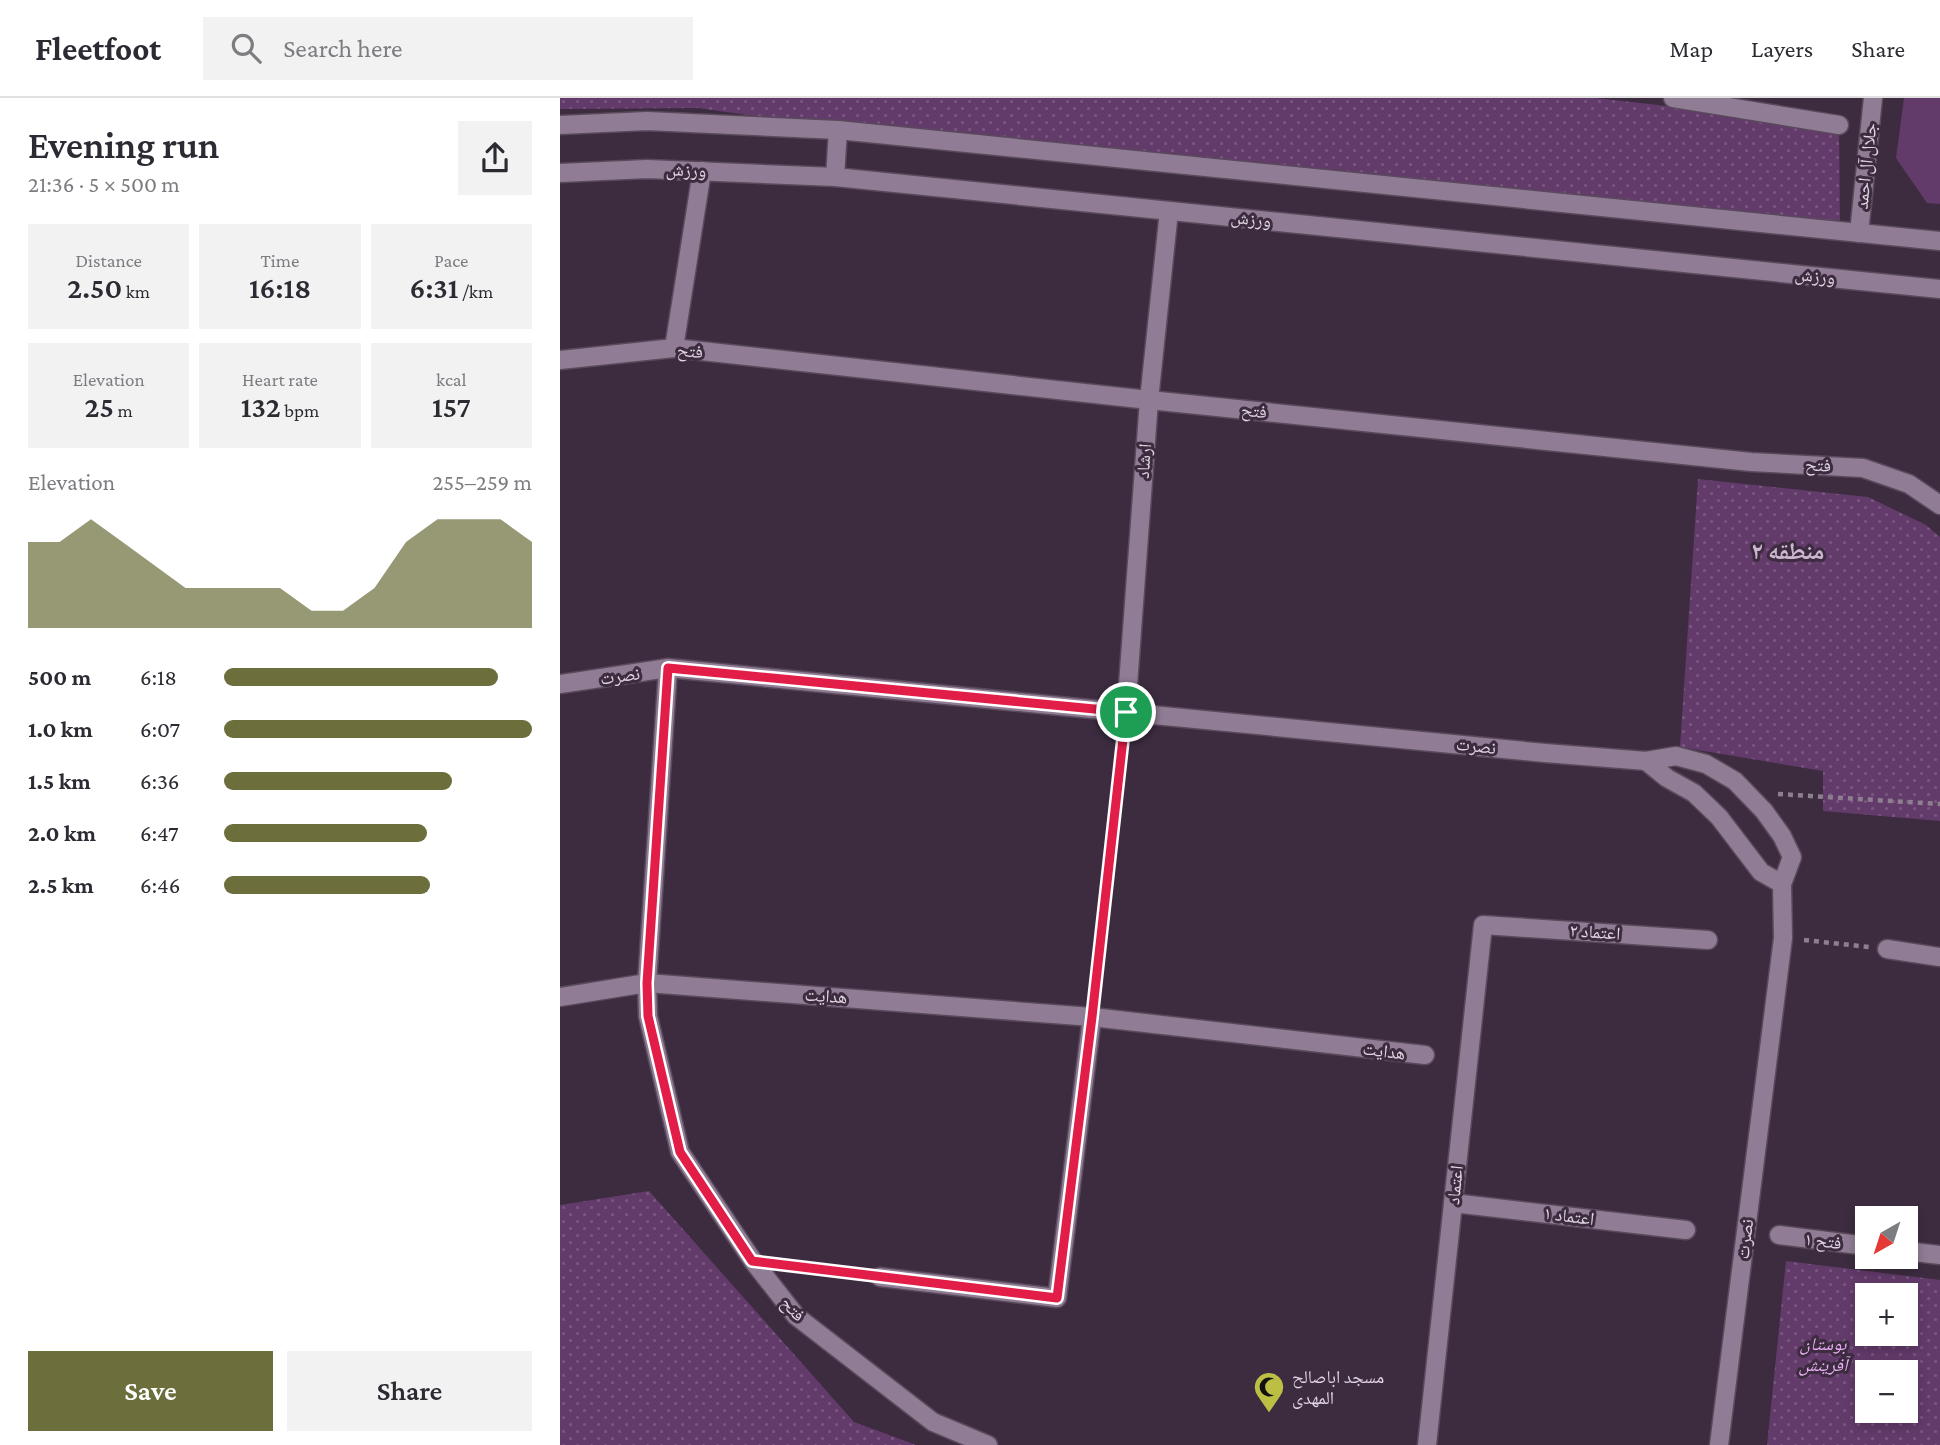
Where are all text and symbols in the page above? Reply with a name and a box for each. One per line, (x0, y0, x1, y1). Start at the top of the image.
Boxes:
search box (203, 17, 693, 80)
icon: search (227, 29, 265, 67)
text: Fleetfoot (35, 30, 161, 67)
text: Search here (283, 34, 403, 63)
text: Map (1669, 35, 1713, 62)
text: Layers (1751, 35, 1813, 62)
text: Share (1851, 35, 1905, 62)
button: share (458, 121, 532, 195)
street label: جلال آل احمد (1852, 122, 1881, 210)
text: Evening run (28, 124, 219, 166)
street label: ورزش (665, 159, 707, 182)
text: 21:36 · 5 × 500 m (28, 171, 180, 197)
street label: ورزش (1230, 207, 1272, 232)
text: Distance (75, 250, 142, 271)
text: Time (261, 250, 299, 271)
text: Pace (434, 250, 468, 271)
street label: ورزش (1794, 264, 1836, 289)
text: 2.50 (67, 271, 122, 304)
text: 16:18 (249, 271, 311, 304)
text: 6:31 (409, 271, 458, 304)
text: km (122, 281, 150, 302)
text: /km (458, 281, 493, 302)
street label: فتح (676, 340, 704, 364)
text: Elevation (73, 369, 145, 390)
text: Heart rate (242, 369, 318, 390)
text: kcal (436, 369, 467, 390)
text: 25 (85, 390, 114, 423)
text: 132 (241, 390, 281, 423)
text: 157 (432, 390, 471, 423)
text: m (114, 400, 133, 421)
text: bpm (281, 400, 319, 421)
street label: فتح (1240, 400, 1268, 424)
street label: ارشاد (1133, 443, 1155, 479)
street label: فتح (1804, 454, 1832, 478)
text: Elevation (28, 469, 115, 495)
text: 255–259 m (432, 469, 532, 495)
district label: منطقه ۲ (1752, 537, 1824, 564)
street label: نصرت (599, 663, 641, 689)
text: 500 m (28, 664, 91, 690)
text: 6:18 (140, 664, 177, 690)
pin (1096, 682, 1156, 742)
icon: arrive (1107, 693, 1145, 731)
text: 1.0 km (28, 716, 93, 742)
text: 6:07 (140, 716, 180, 742)
street label: نصرت (1455, 734, 1497, 758)
text: 1.5 km (28, 768, 91, 794)
text: 6:36 (140, 768, 180, 794)
text: 2.0 km (28, 820, 96, 846)
text: 6:47 (140, 820, 179, 846)
text: 2.5 km (28, 872, 94, 898)
text: 6:46 (140, 872, 180, 898)
street label: اعتماد ۲ (1569, 920, 1621, 944)
street label: هدایت (804, 985, 848, 1008)
street label: هدایت (1361, 1038, 1406, 1064)
street label: اعتماد (1443, 1164, 1467, 1206)
street label: اعتماد ۱ (1543, 1203, 1595, 1229)
north arrow (1855, 1206, 1918, 1269)
map controls (1855, 1206, 1918, 1423)
street label: نصرت (1733, 1218, 1757, 1260)
street label: فتح ۱ (1803, 1229, 1843, 1255)
button: + (1855, 1283, 1918, 1346)
street label: فتح (775, 1293, 809, 1327)
park label: بوستان آفرینش (1799, 1334, 1852, 1376)
button: Save (28, 1351, 273, 1431)
button: Share (287, 1351, 532, 1431)
button: − (1855, 1360, 1918, 1423)
place label: مسجد اباصالح المهدی (1292, 1367, 1384, 1409)
mosque icon: مسجد اباصالح المهدی (1252, 1370, 1286, 1414)

